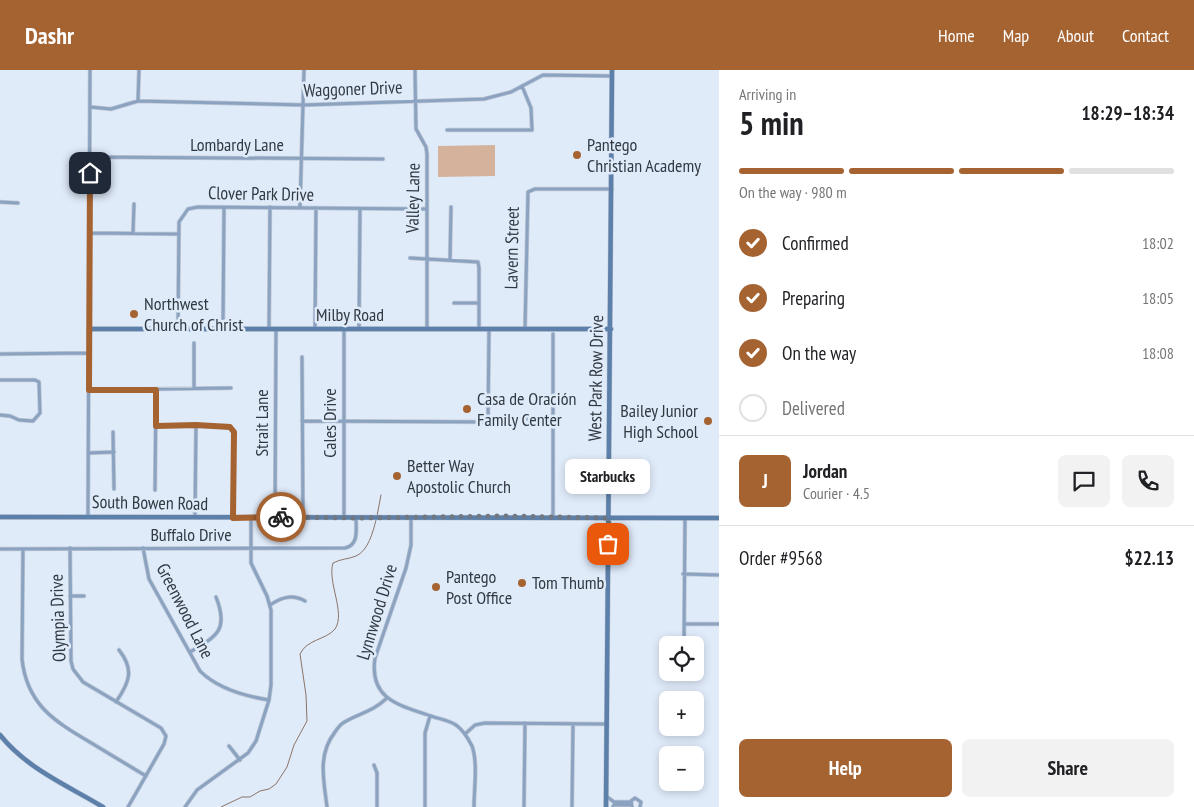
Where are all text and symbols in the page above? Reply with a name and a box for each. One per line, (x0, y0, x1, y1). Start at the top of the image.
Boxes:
text: Dashr (25, 20, 74, 51)
text: Home (938, 24, 975, 47)
text: Map (1003, 24, 1029, 47)
text: About (1057, 24, 1094, 47)
text: Contact (1122, 24, 1169, 47)
street label: Waggoner Drive (303, 75, 403, 102)
text: Arriving in (739, 84, 796, 104)
text: 18:29–18:34 (1081, 101, 1174, 125)
text: 5 min (739, 102, 804, 144)
street label: Lombardy Lane (190, 133, 284, 156)
place label: Pantego Christian Academy (587, 133, 701, 177)
marker: Pantego Christian Academy (571, 149, 583, 161)
pin (69, 152, 111, 194)
icon: home (76, 159, 104, 187)
street label: Valley Lane (400, 163, 425, 234)
street label: Clover Park Drive (208, 181, 314, 206)
text: On the way · 980 m (739, 182, 847, 202)
street label: Lavern Street (499, 206, 524, 290)
icon: check (739, 229, 767, 257)
text: Confirmed (782, 231, 849, 255)
text: 18:02 (1142, 233, 1174, 253)
icon: check (739, 284, 767, 312)
text: Preparing (782, 286, 845, 310)
text: 18:05 (1142, 288, 1174, 308)
place label: Northwest Church of Christ (144, 292, 243, 336)
street label: Milby Road (316, 303, 384, 326)
marker: Northwest Church of Christ (128, 308, 140, 320)
street label: West Park Row Drive (583, 315, 608, 441)
icon: check (739, 339, 767, 367)
text: On the way (782, 341, 856, 365)
text: 18:08 (1142, 343, 1174, 363)
place label: Casa de Oración Family Center (477, 387, 576, 431)
street label: Cales Drive (318, 388, 341, 458)
street label: Strait Lane (250, 389, 273, 457)
text: Delivered (782, 396, 845, 420)
place label: Bailey Junior High School (620, 399, 699, 443)
marker: Casa de Oración Family Center (461, 403, 473, 415)
marker: Bailey Junior High School (702, 415, 714, 427)
place label: Better Way Apostolic Church (407, 454, 511, 498)
button: chat (1058, 455, 1110, 507)
button: phone (1122, 455, 1174, 507)
callout: Starbucks (566, 459, 650, 494)
text: Jordan (803, 459, 847, 483)
text: Starbucks (580, 466, 635, 486)
text: J (762, 469, 768, 493)
marker: Better Way Apostolic Church (391, 470, 403, 482)
text: Courier · 4.5 (803, 483, 870, 503)
street label: South Bowen Road (92, 490, 208, 515)
courier (256, 492, 306, 542)
icon: bike (267, 503, 295, 531)
street label: Buffalo Drive (150, 523, 232, 546)
pin (587, 523, 629, 565)
icon: bag (594, 530, 622, 558)
text: Order #9568 (739, 546, 823, 570)
text: $22.13 (1125, 546, 1174, 570)
street label: Greenwood Lane (152, 559, 219, 662)
street label: Lynnwood Drive (351, 561, 402, 663)
place label: Pantego Post Office (446, 565, 512, 609)
place label: Tom Thumb (532, 571, 605, 594)
street label: Olympia Drive (44, 574, 71, 662)
marker: Tom Thumb (516, 577, 528, 589)
marker: Pantego Post Office (430, 581, 442, 593)
map controls (659, 636, 704, 791)
button: locate (659, 636, 704, 681)
button: + (659, 691, 704, 736)
button: Help (739, 739, 952, 797)
button: Share (962, 739, 1174, 797)
button: − (659, 746, 704, 791)

